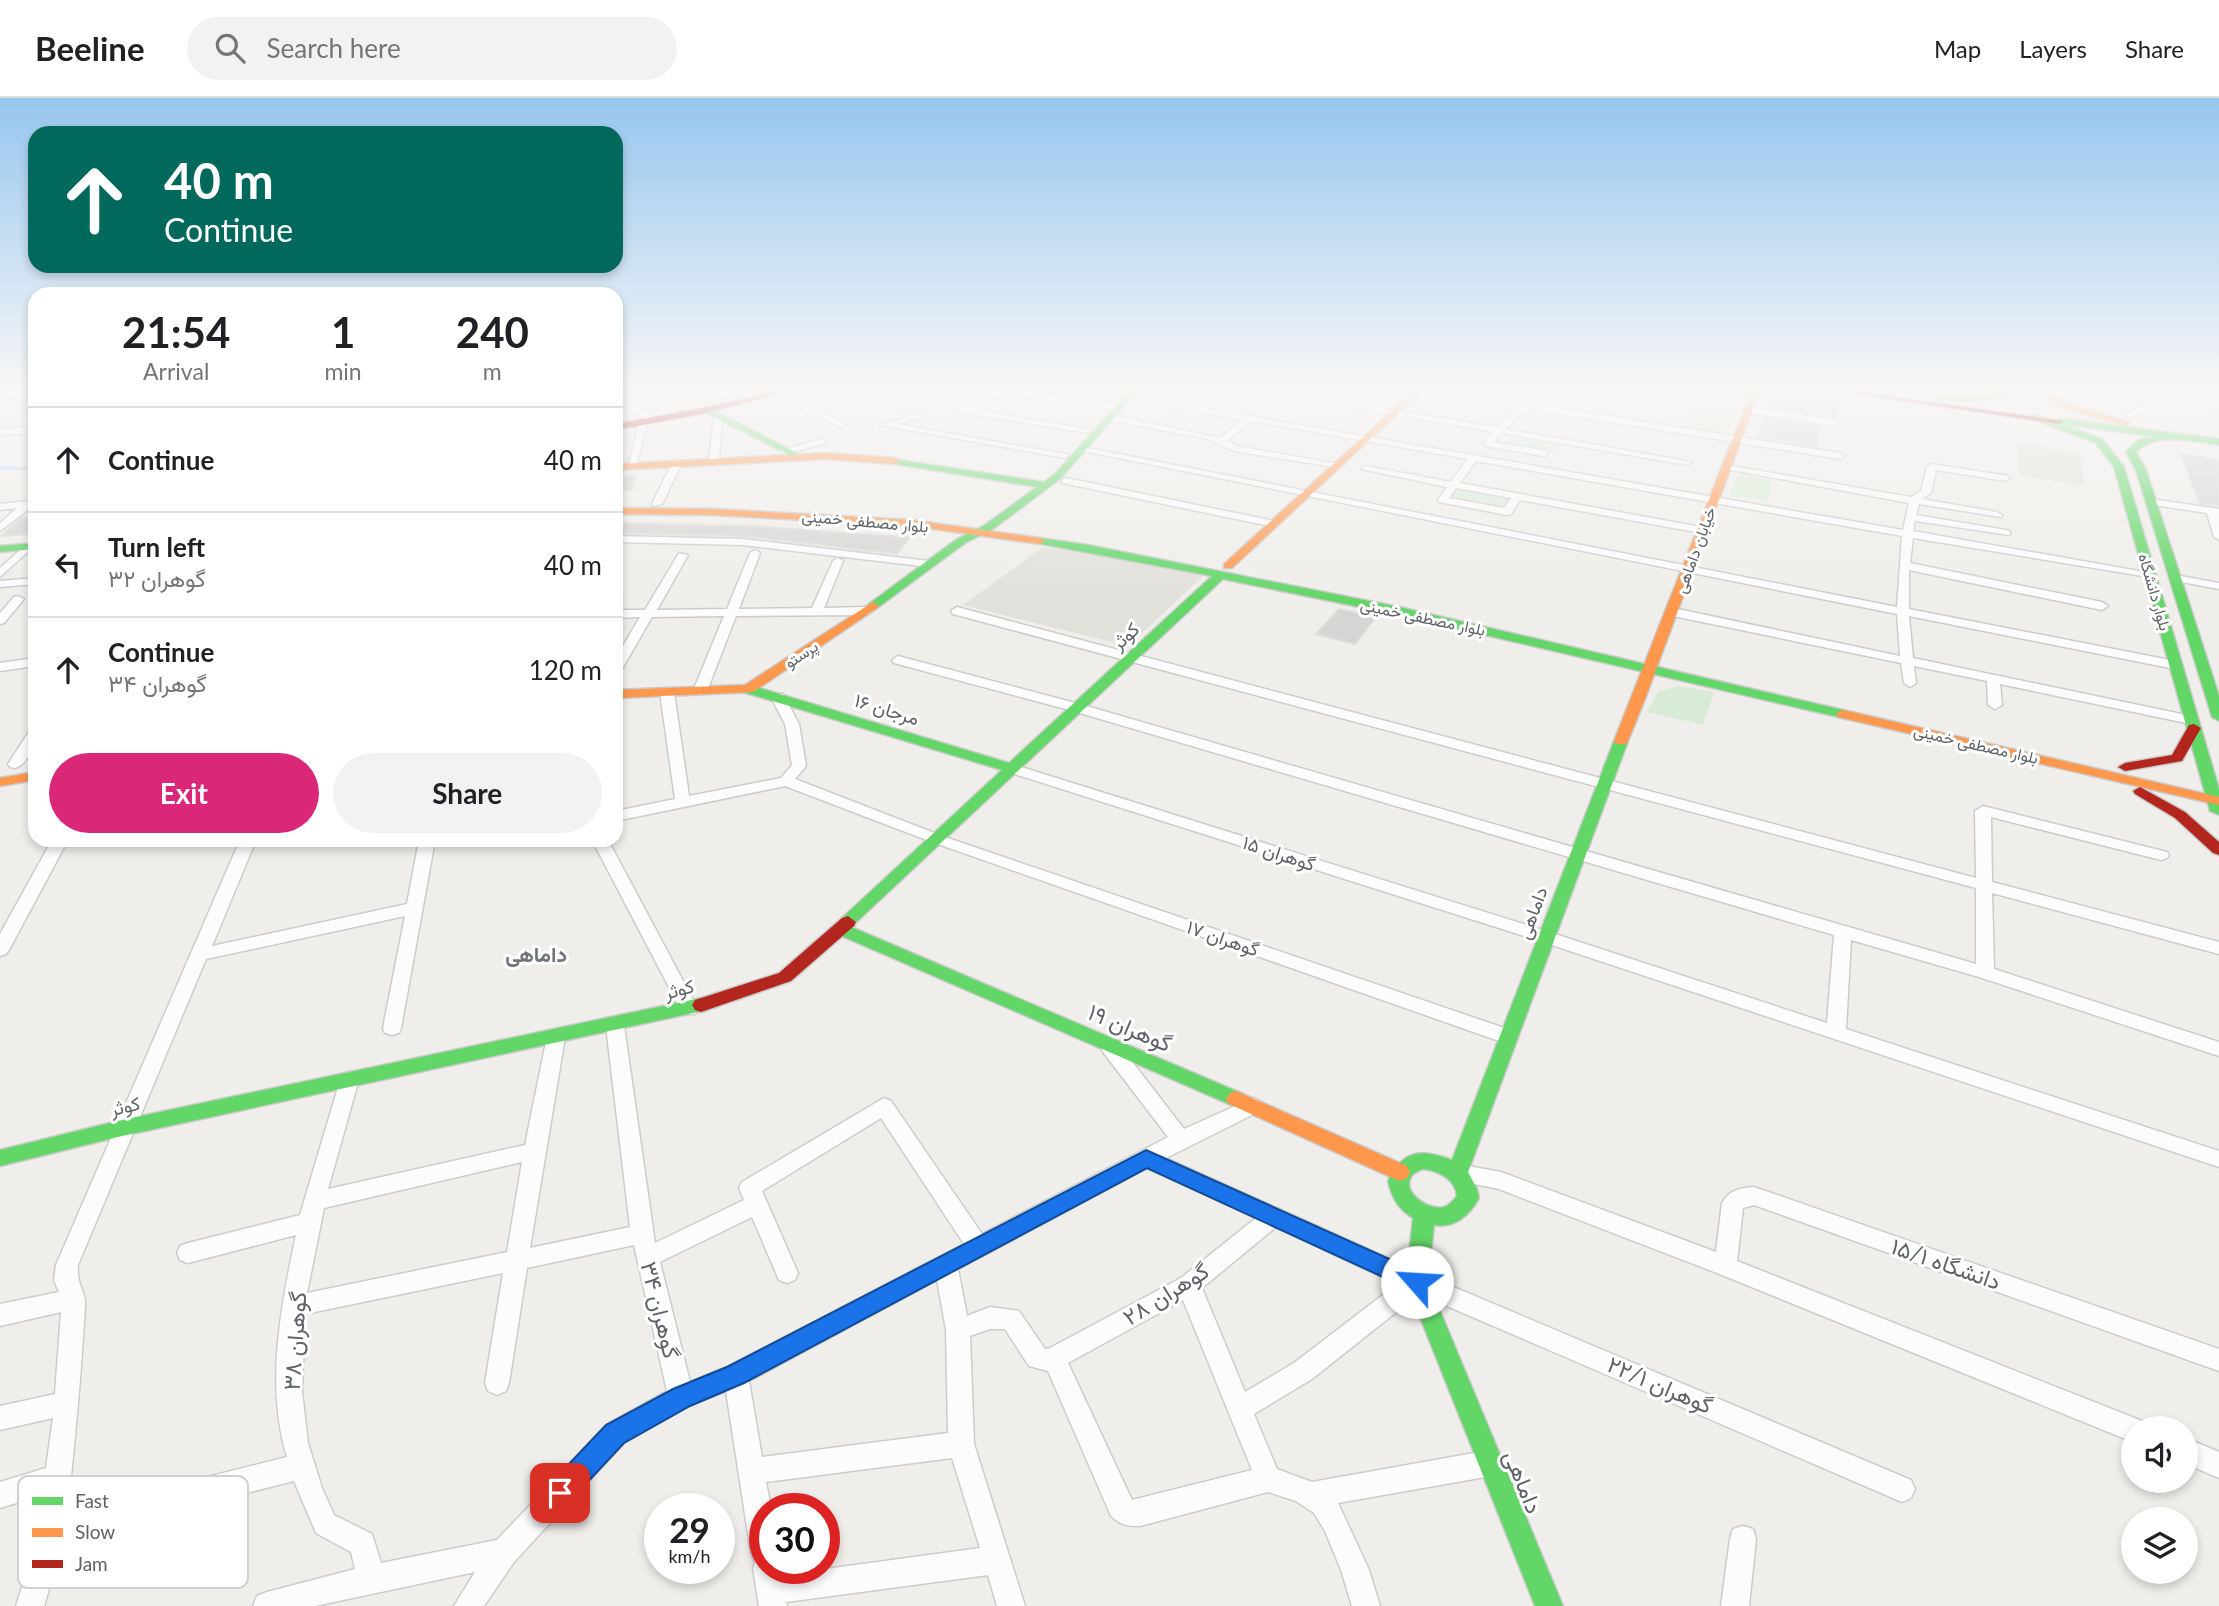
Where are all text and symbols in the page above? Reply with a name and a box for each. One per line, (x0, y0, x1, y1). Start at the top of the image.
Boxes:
search box (187, 17, 677, 80)
text: Beeline (35, 28, 145, 68)
icon: search (211, 29, 249, 67)
text: Search here (267, 32, 401, 64)
text: Map (1934, 34, 1981, 63)
text: Layers (2019, 34, 2087, 63)
text: Share (2125, 34, 2184, 63)
text: 40 m (164, 151, 274, 209)
icon: ahead (49, 154, 140, 245)
text: Continue (164, 210, 293, 249)
text: 21:54 (122, 307, 230, 357)
text: 1 (331, 307, 355, 357)
text: 240 (456, 307, 529, 357)
text: Arrival (143, 357, 209, 385)
text: min (324, 357, 362, 385)
text: m (483, 357, 502, 385)
icon: ahead (49, 441, 87, 479)
text: Continue (108, 444, 214, 476)
text: 40 m (544, 444, 602, 476)
street label: خیابان داماهی (1670, 504, 1721, 596)
street label: بلوار مصطفی خمینی (801, 505, 929, 538)
text: Turn left (108, 531, 205, 563)
icon: left (49, 546, 87, 584)
text: 40 m (544, 549, 602, 581)
street label: بلوار دانشگاه (2133, 551, 2176, 633)
text: گوهران ۳۲ (108, 564, 206, 592)
street label: بلوار مصطفی خمینی (1359, 594, 1487, 641)
street label: کوثر (1105, 617, 1144, 656)
text: Continue (108, 636, 214, 668)
street label: پرستو (780, 636, 823, 674)
icon: ahead (49, 651, 87, 689)
text: 120 m (529, 654, 602, 686)
text: گوهران ۳۴ (108, 669, 207, 697)
street label: مرجان ۱۶ (852, 688, 922, 730)
street label: بلوار مصطفی خمینی (1912, 720, 2040, 769)
button: Exit (49, 753, 319, 833)
button: Share (333, 753, 602, 833)
street label: گوهران ۱۵ (1240, 830, 1318, 876)
street label: داماهی (1511, 883, 1553, 943)
street label: گوهران ۱۷ (1184, 914, 1262, 962)
district label: داماهی (505, 941, 567, 967)
street label: کوثر (660, 974, 697, 1005)
street label: گوهران ۱۹ (1084, 997, 1176, 1059)
street label: کوثر (107, 1091, 142, 1121)
street label: دانشگاه ۱۵/۱ (1888, 1231, 2005, 1295)
position arrow (1380, 1245, 1454, 1319)
street label: گوهران ۲۸ (1117, 1256, 1215, 1332)
street label: گوهران ۳۴ (633, 1258, 687, 1362)
street label: گوهران ۳۸ (277, 1290, 313, 1392)
street label: گوهران ۲۲/۱ (1603, 1349, 1717, 1421)
map controls (2121, 1416, 2198, 1584)
button: sound (2121, 1416, 2198, 1493)
street label: داماهی (1498, 1446, 1549, 1518)
pin (530, 1463, 590, 1523)
icon: arrive (541, 1474, 579, 1512)
legend (18, 1476, 248, 1588)
text: Fast (75, 1489, 109, 1512)
speed limit sign: 30 (749, 1493, 840, 1584)
button: layers (2121, 1507, 2198, 1584)
text: 29 (669, 1508, 710, 1550)
text: Slow (75, 1520, 115, 1543)
text: km/h (668, 1545, 711, 1567)
text: Jam (75, 1552, 108, 1575)

